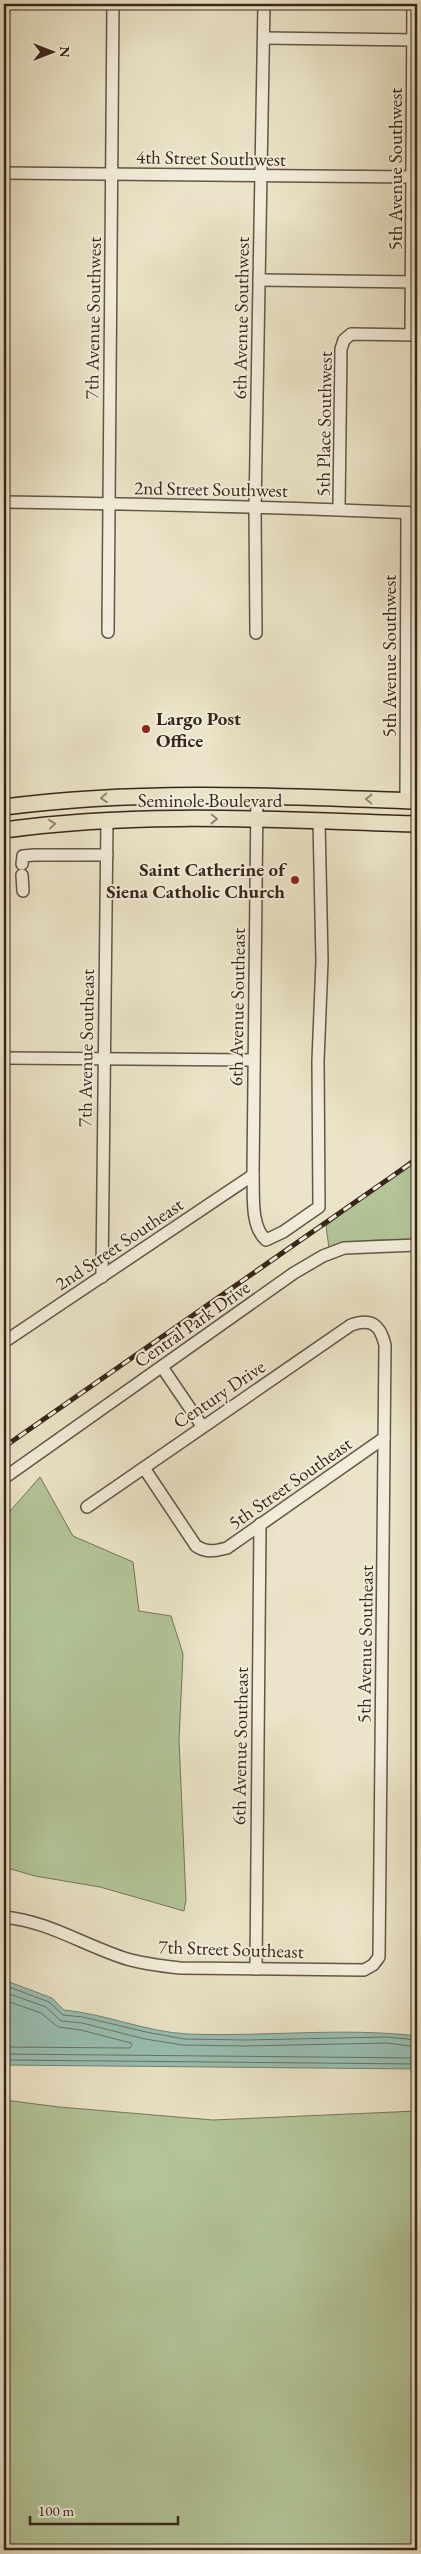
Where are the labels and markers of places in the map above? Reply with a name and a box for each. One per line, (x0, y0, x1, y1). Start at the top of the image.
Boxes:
place label: Largo Post Office (156, 706, 241, 753)
marker: Largo Post Office (140, 723, 152, 735)
place label: Saint Catherine of Siena Catholic Church (106, 857, 287, 904)
marker: Saint Catherine of Siena Catholic Church (289, 874, 301, 886)

